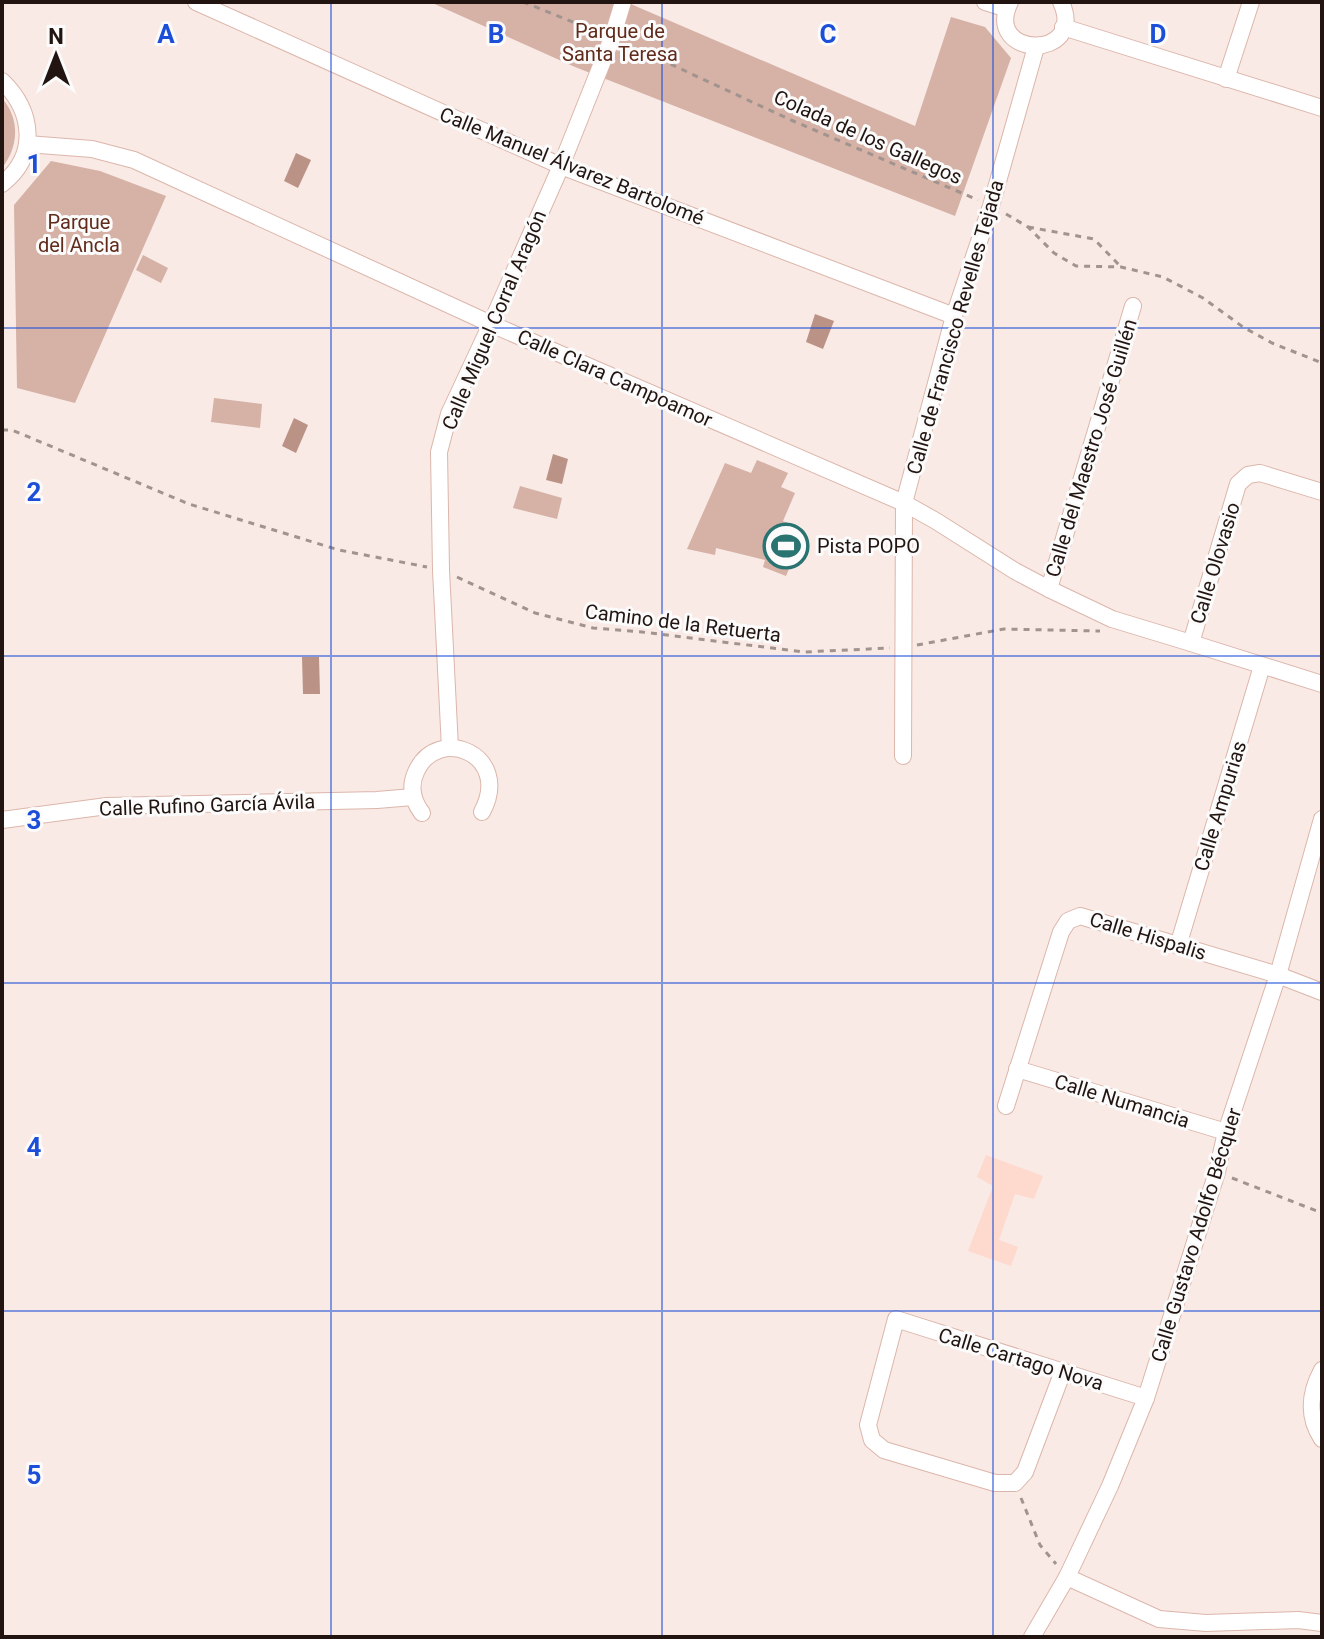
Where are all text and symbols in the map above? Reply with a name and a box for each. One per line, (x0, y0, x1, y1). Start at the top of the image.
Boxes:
north arrow (16, 16, 96, 96)
text: A (157, 19, 175, 49)
text: B (488, 19, 504, 49)
park label: Parque de Santa Teresa (562, 19, 678, 66)
text: C (819, 19, 837, 49)
text: D (1150, 19, 1166, 49)
text: N (48, 24, 64, 49)
street label: Colada de los Gallegos (770, 85, 966, 189)
street label: Calle Manuel Álvarez Bartolomé (436, 102, 708, 230)
text: 1 (27, 149, 41, 179)
street label: Calle de Francisco Revelles Tejada (901, 177, 1009, 477)
street label: Calle Miguel Corral Aragón (437, 206, 551, 434)
park label: Parque del Ancla (38, 210, 120, 257)
street label: Calle del Maestro José Guillén (1040, 316, 1142, 580)
street label: Calle Clara Campoamor (514, 324, 716, 432)
text: 2 (27, 477, 41, 507)
street label: Calle Olovasio (1185, 499, 1245, 627)
sports icon: Pista POPO (762, 522, 810, 570)
place label: Pista POPO (817, 534, 920, 558)
street label: Camino de la Retuerta (584, 599, 782, 647)
street label: Calle Ampurias (1189, 738, 1251, 874)
street label: Calle Rufino García Ávila (99, 789, 315, 821)
text: 3 (27, 805, 41, 835)
street label: Calle Hispalis (1087, 907, 1209, 965)
street label: Calle Numancia (1051, 1069, 1193, 1133)
street label: Calle Gustavo Adolfo Bécquer (1146, 1105, 1246, 1365)
text: 4 (27, 1132, 42, 1162)
street label: Calle Cartago Nova (936, 1322, 1106, 1396)
text: 5 (27, 1460, 41, 1490)

